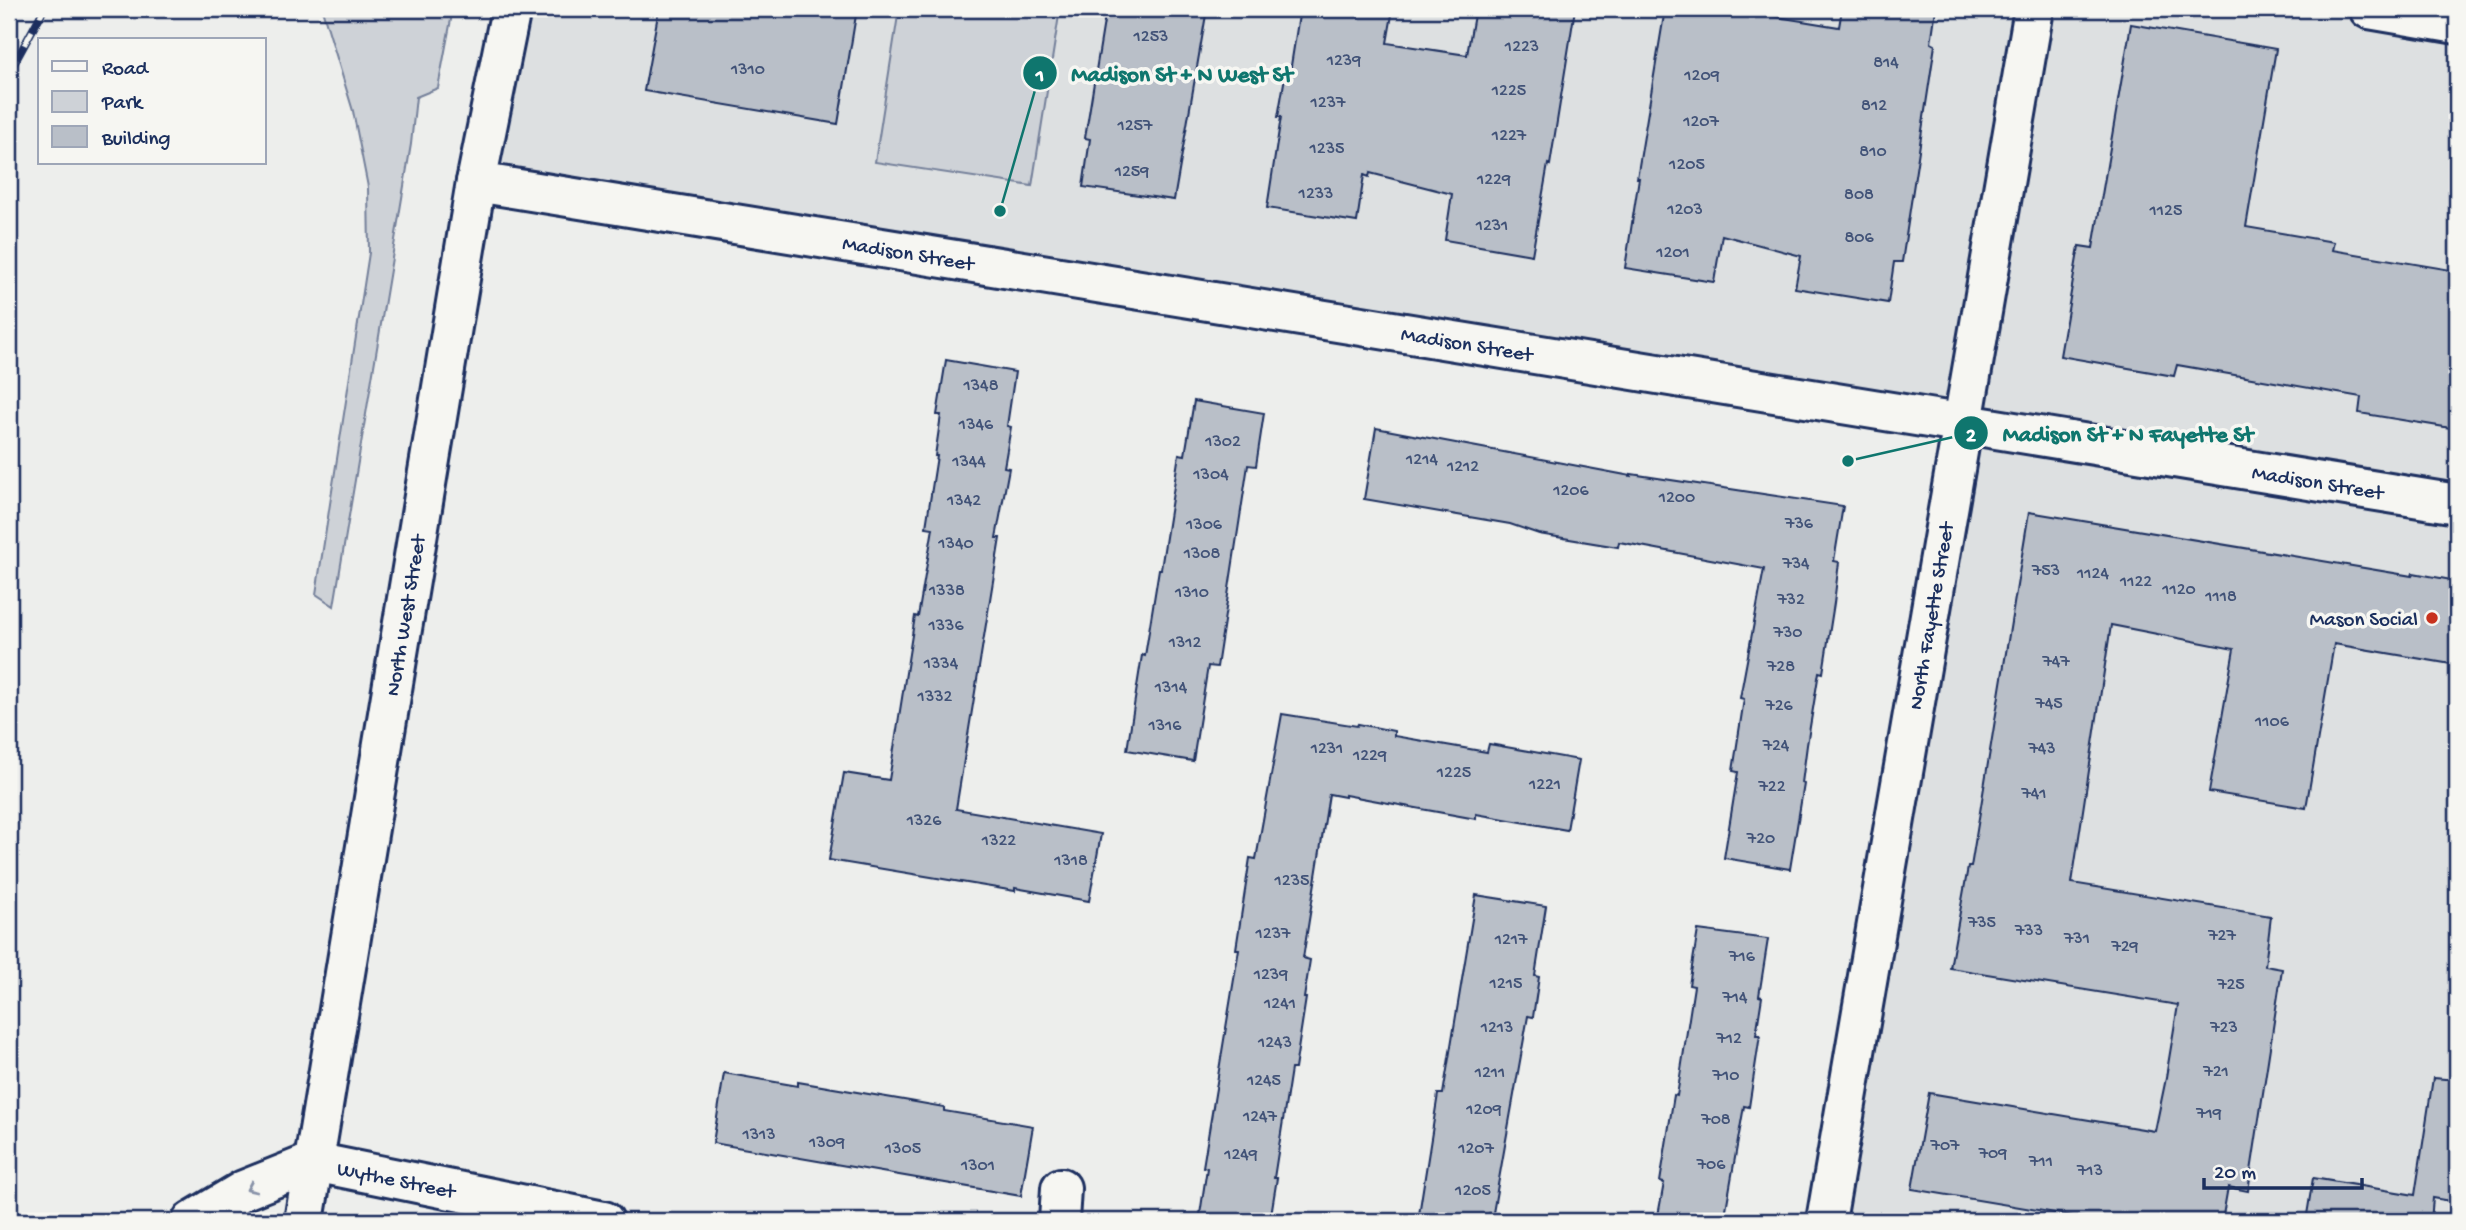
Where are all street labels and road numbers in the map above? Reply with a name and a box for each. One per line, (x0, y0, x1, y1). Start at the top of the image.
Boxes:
street label: Madison Street (840, 233, 978, 279)
street label: Madison Street (1399, 324, 1536, 370)
street label: Madison Street (2250, 462, 2387, 508)
street label: North Fayette Street (1905, 519, 1962, 712)
street label: North West Street (382, 531, 434, 698)
street label: Wythe Street (334, 1158, 459, 1207)

